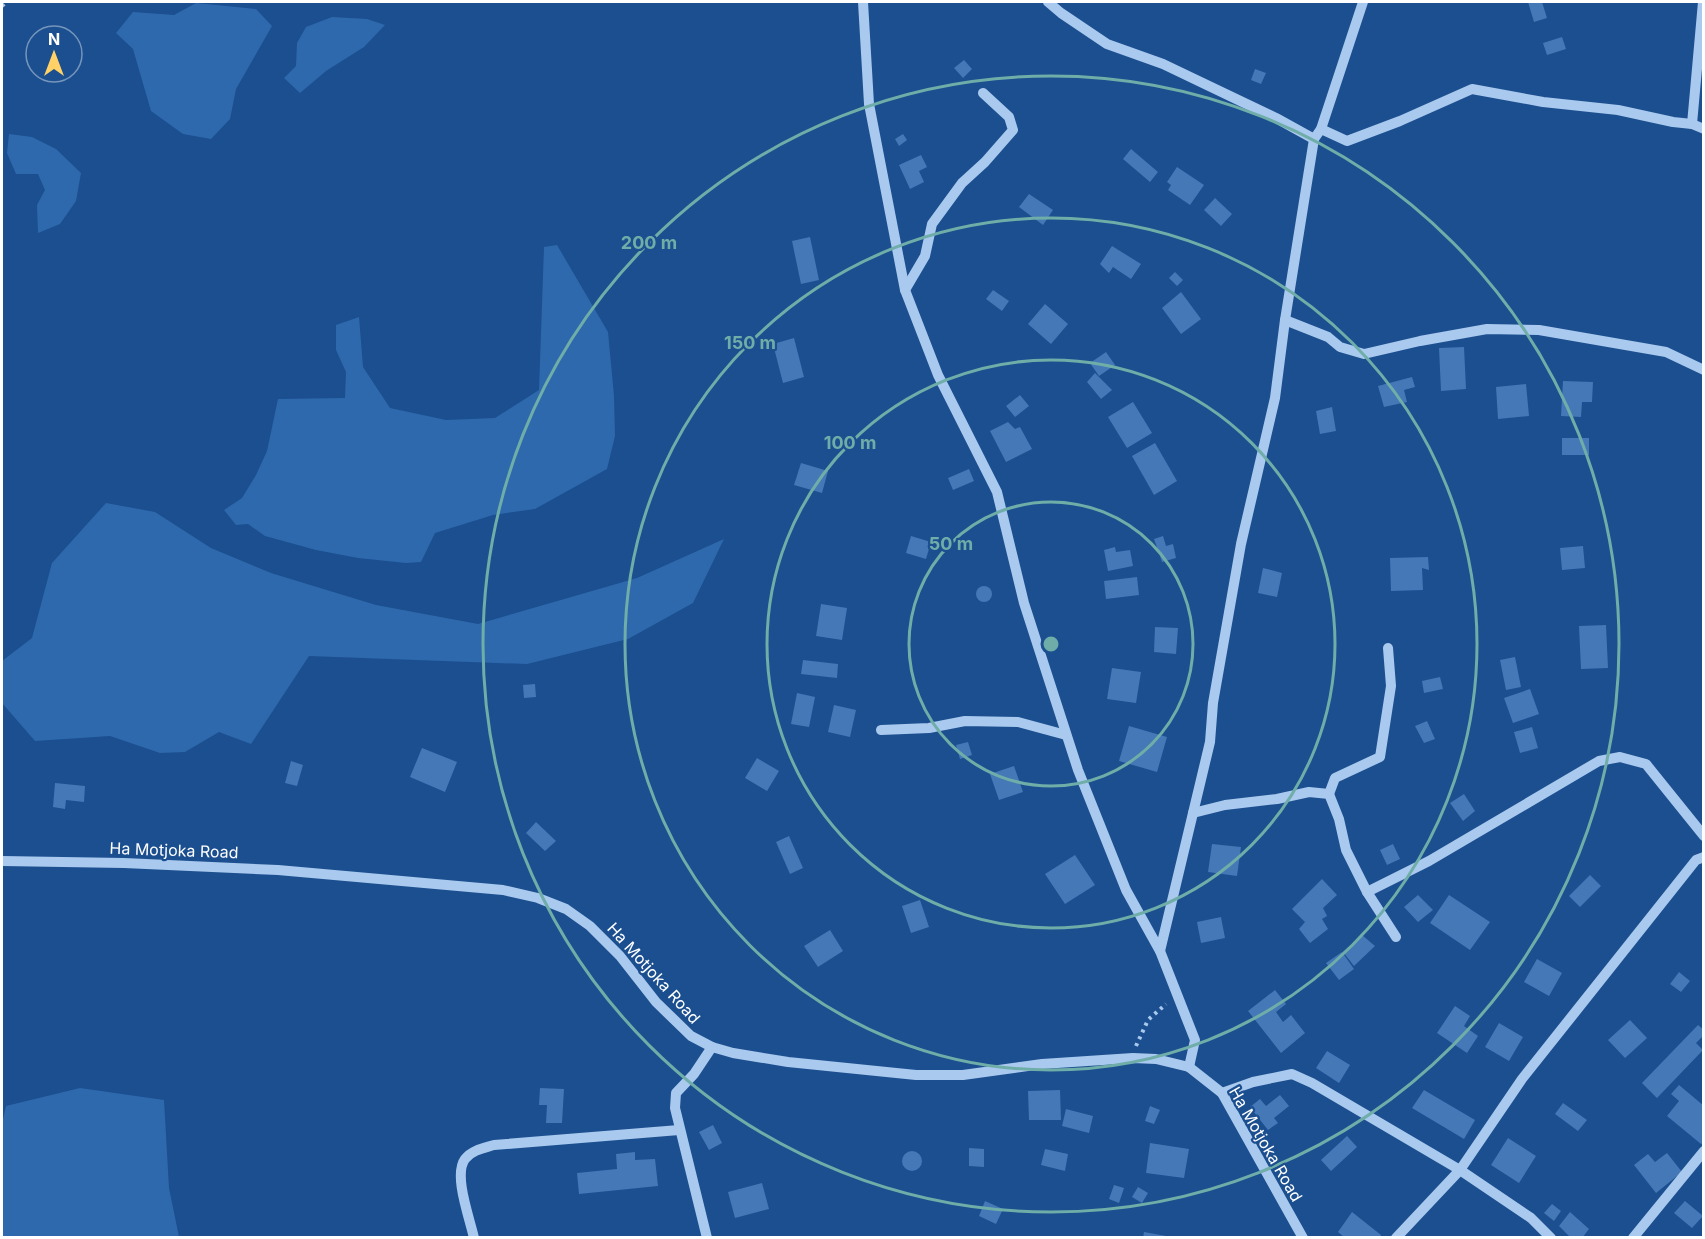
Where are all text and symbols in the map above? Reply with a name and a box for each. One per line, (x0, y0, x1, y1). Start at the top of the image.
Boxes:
north arrow (24, 24, 84, 84)
text: N (48, 29, 60, 49)
text: 200 m (621, 232, 677, 253)
text: 150 m (724, 332, 776, 353)
text: 100 m (824, 432, 876, 453)
text: 50 m (929, 533, 973, 554)
centre of rings (1041, 634, 1061, 654)
street label: Ha Motjoka Road (109, 838, 239, 862)
street label: Ha Motjoka Road (603, 918, 705, 1028)
street label: Ha Motjoka Road (1225, 1083, 1307, 1205)

